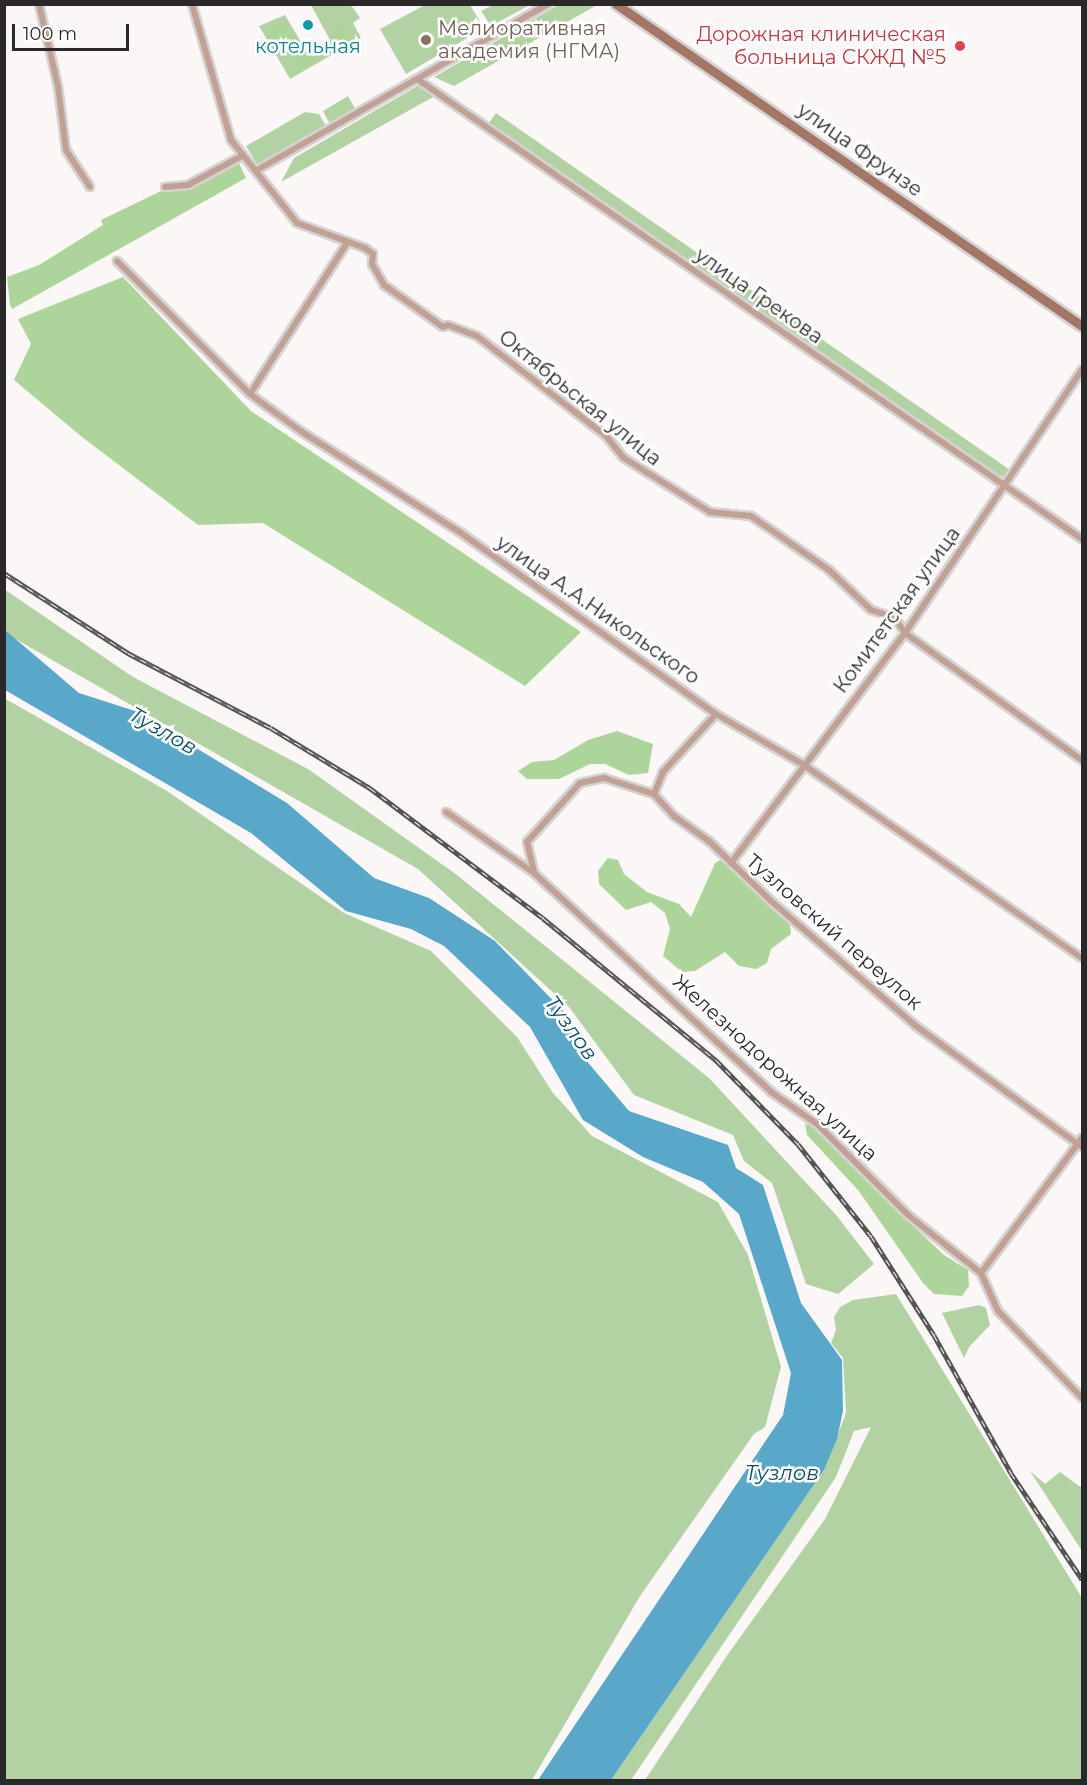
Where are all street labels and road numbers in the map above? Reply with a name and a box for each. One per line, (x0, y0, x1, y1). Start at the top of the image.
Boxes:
street label: улица Фрунзе (793, 98, 927, 202)
street label: улица Грекова (690, 243, 828, 349)
street label: Октябрьская улица (494, 325, 666, 471)
street label: Комитетская улица (829, 522, 965, 698)
street label: улица А.А.Никольского (492, 530, 704, 690)
street label: Тузловский переулок (741, 849, 927, 1015)
street label: Железнодорожная улица (668, 970, 882, 1166)

